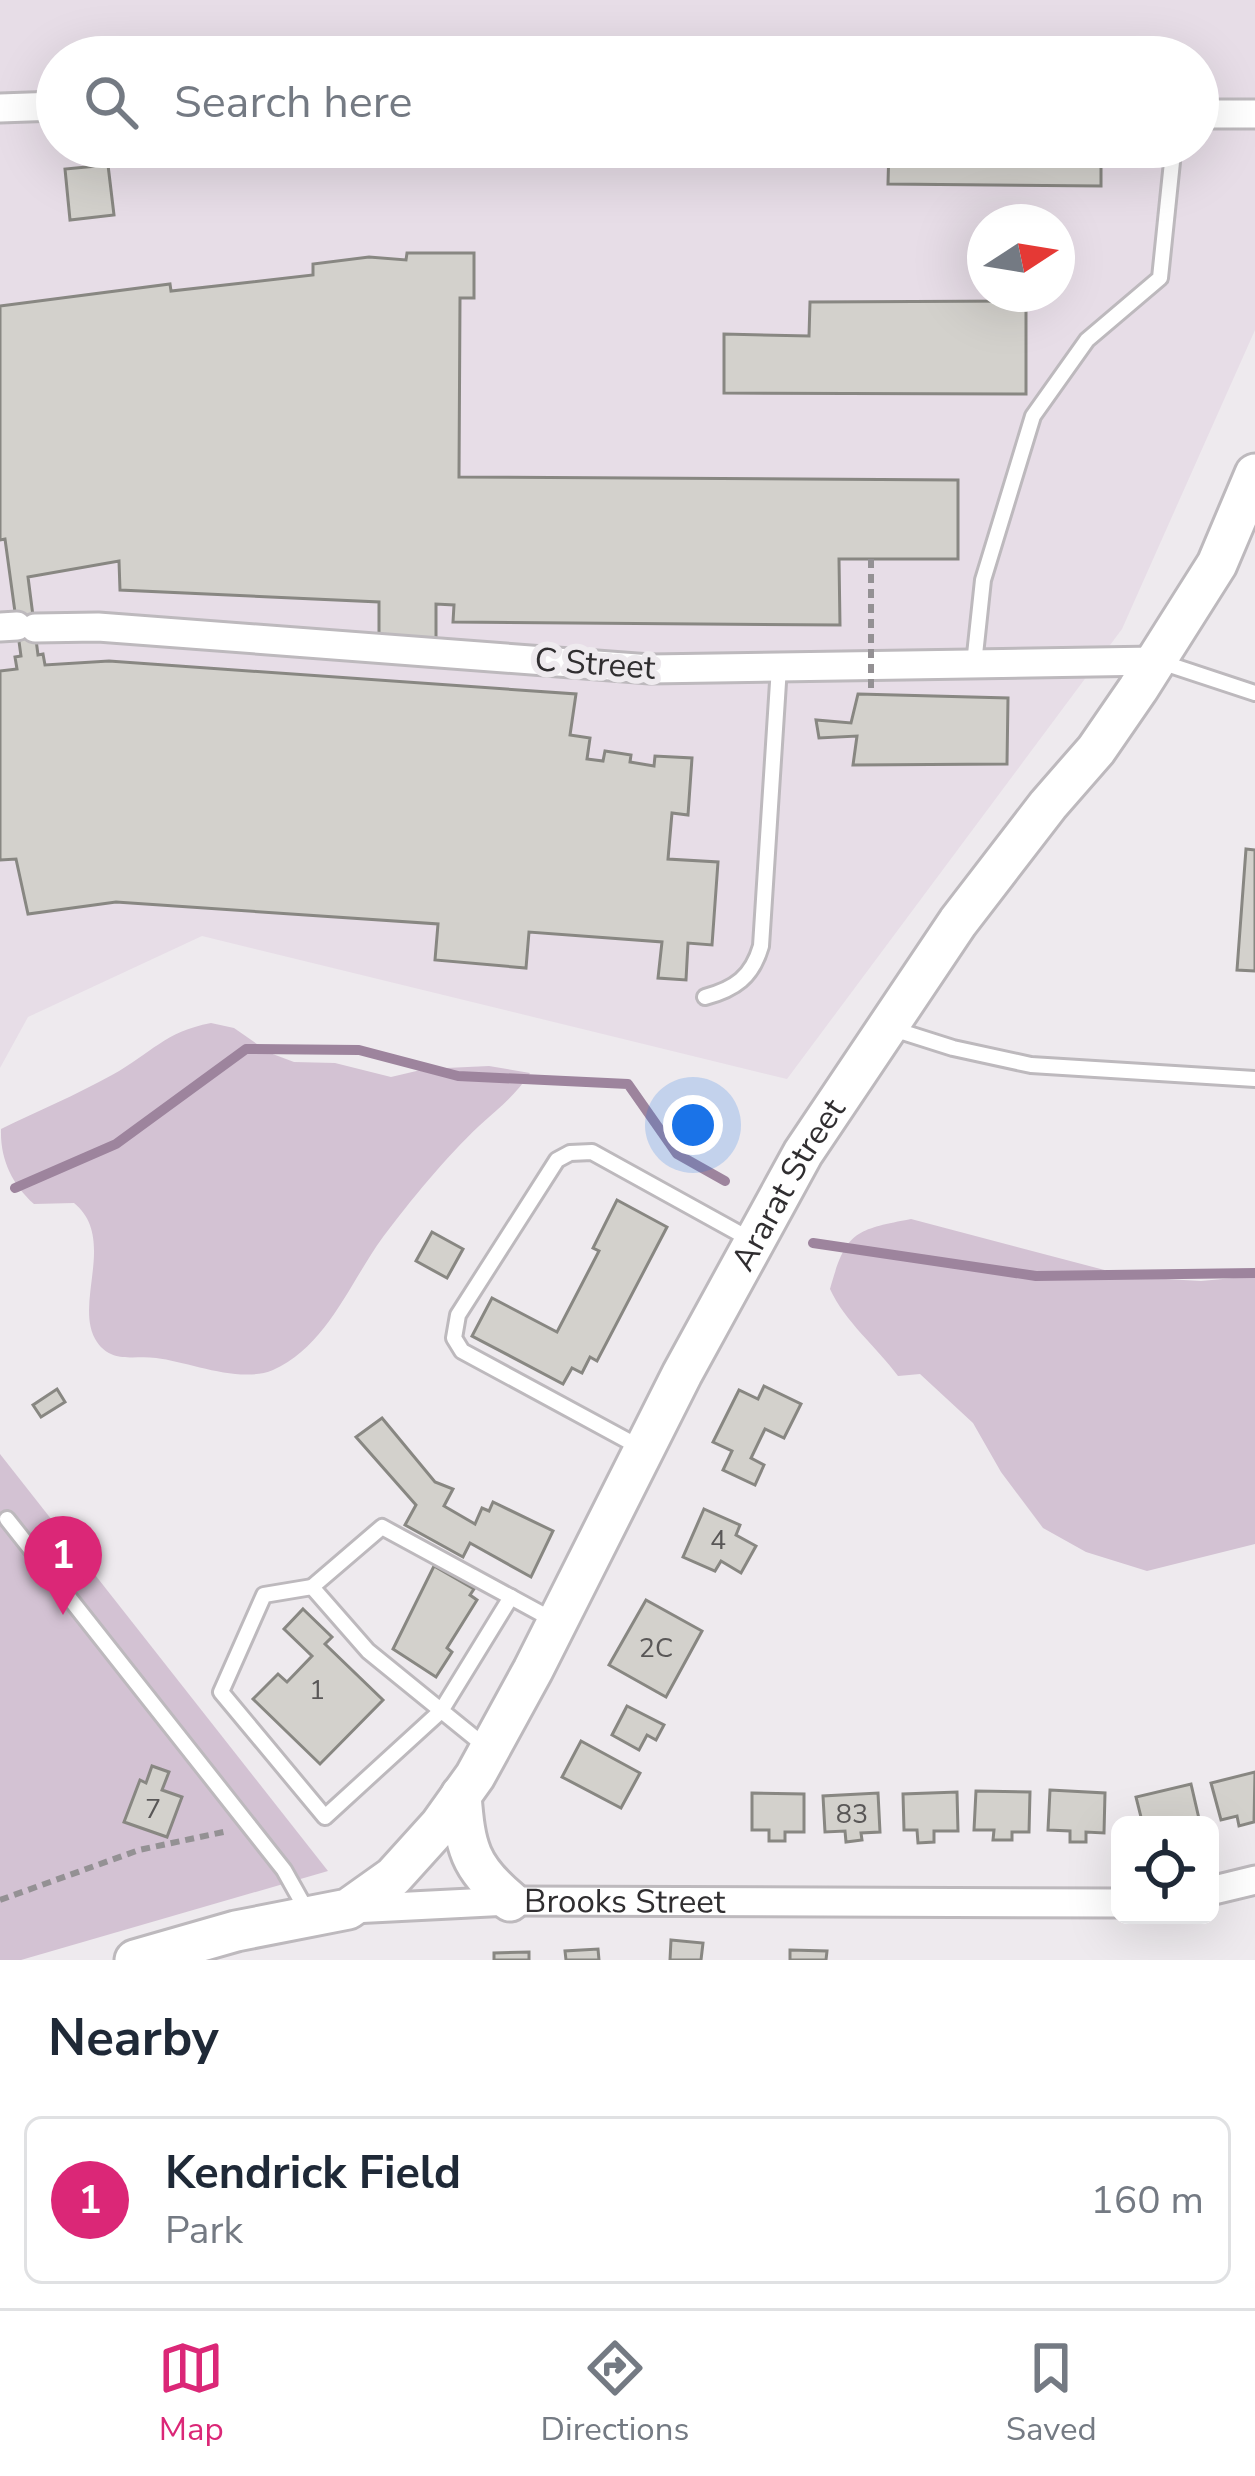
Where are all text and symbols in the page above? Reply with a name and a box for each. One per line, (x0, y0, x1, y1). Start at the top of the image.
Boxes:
search box (36, 36, 1219, 168)
icon: search (78, 69, 144, 135)
text: Search here (174, 72, 413, 133)
north arrow (967, 204, 1075, 312)
street label: C Street (533, 637, 657, 691)
street label: Ararat Street (720, 1089, 856, 1279)
your location (663, 1095, 723, 1155)
pin: 1 (24, 1516, 102, 1615)
house number: 4 (710, 1522, 726, 1559)
house number: 2C (639, 1630, 673, 1667)
house number: 1 (309, 1672, 325, 1709)
house number: 7 (145, 1791, 161, 1828)
house number: 83 (836, 1796, 868, 1833)
map controls (1111, 1816, 1219, 1924)
button: locate (1111, 1816, 1219, 1924)
street label: Brooks Street (524, 1879, 726, 1924)
text: Nearby (48, 2003, 219, 2073)
text: Kendrick Field (165, 2143, 461, 2204)
text: 1 (78, 2174, 102, 2227)
text: 160 m (1090, 2174, 1204, 2227)
text: Park (165, 2204, 243, 2257)
tab: Map (158, 2335, 224, 2452)
tab: Directions (541, 2335, 689, 2452)
tab: Saved (1006, 2335, 1097, 2452)

